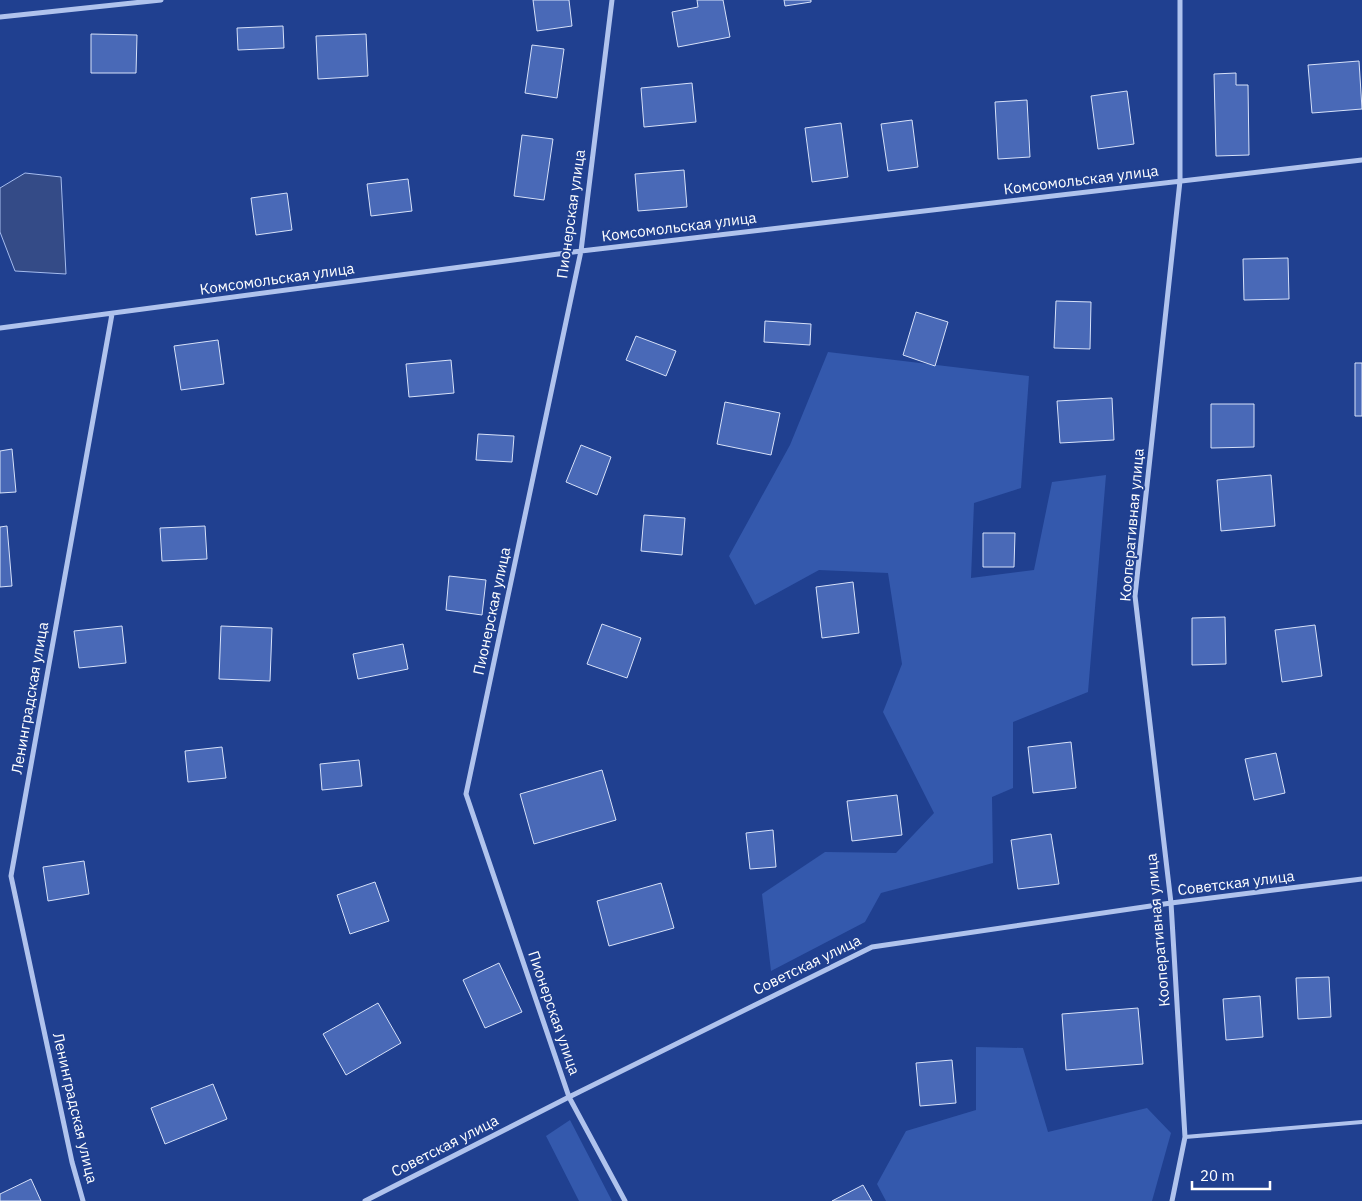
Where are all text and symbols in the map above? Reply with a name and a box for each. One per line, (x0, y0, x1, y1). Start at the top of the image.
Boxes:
street label: Пионерская улица (552, 148, 589, 280)
street label: Комсомольская улица (1002, 161, 1160, 198)
street label: Комсомольская улица (600, 208, 758, 245)
street label: Комсомольская улица (198, 258, 356, 299)
street label: Кооперативная улица (1115, 448, 1148, 602)
street label: Пионерская улица (469, 545, 514, 677)
street label: Ленинградская улица (7, 620, 52, 776)
street label: Кооперативная улица (1141, 853, 1174, 1007)
street label: Советская улица (1176, 866, 1296, 899)
street label: Советская улица (750, 930, 864, 999)
street label: Пионерская улица (524, 948, 585, 1077)
street label: Ленинградская улица (49, 1031, 102, 1185)
street label: Советская улица (388, 1110, 502, 1181)
scale bar (1192, 1158, 1270, 1190)
text: 20 m (1200, 1166, 1235, 1185)

